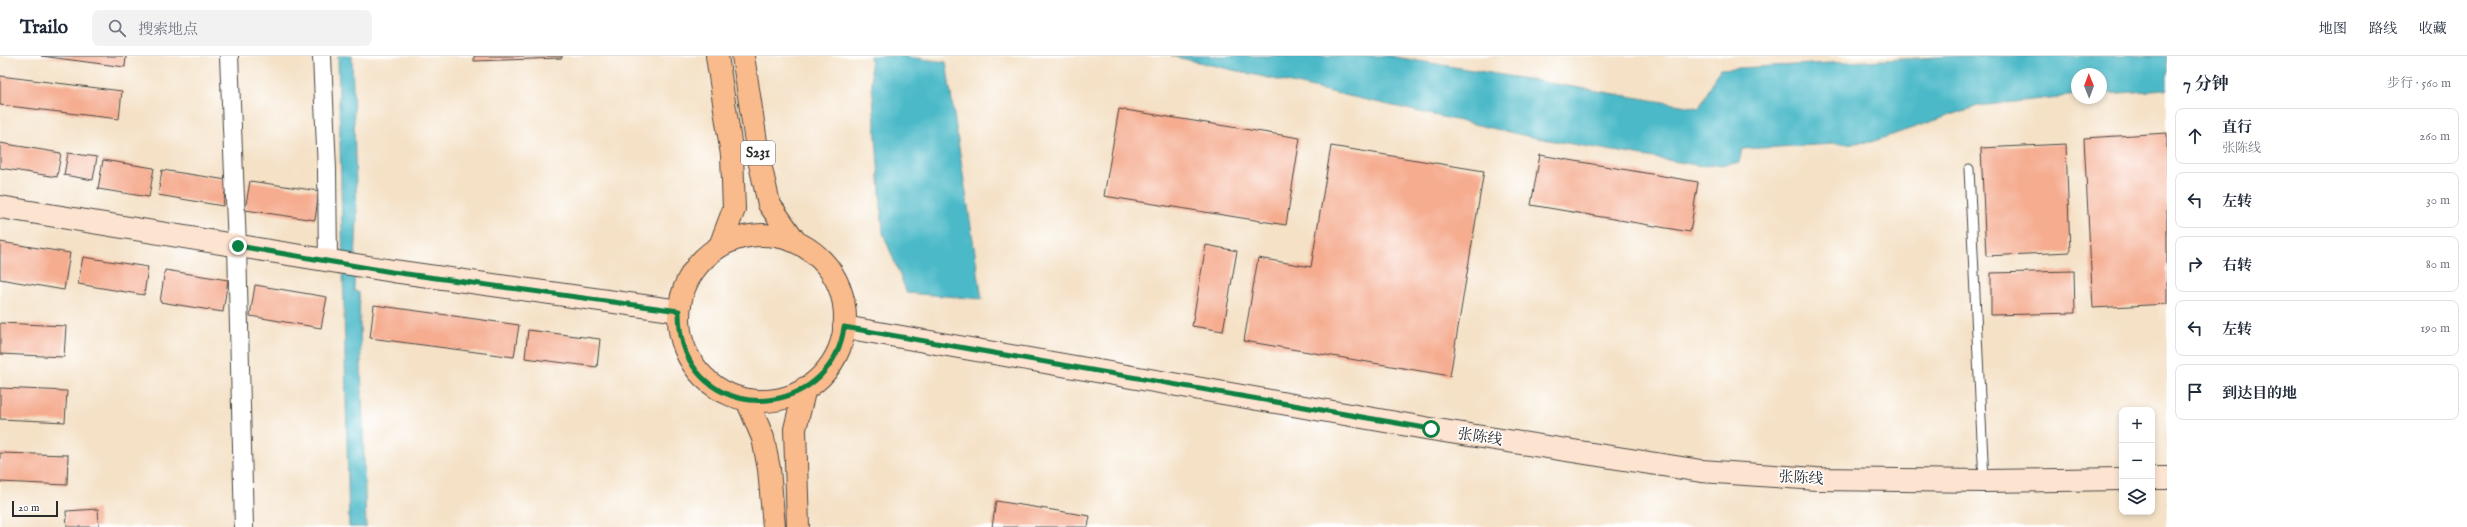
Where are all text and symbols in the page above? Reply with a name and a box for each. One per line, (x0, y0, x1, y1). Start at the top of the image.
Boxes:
search box (92, 10, 372, 46)
text: Trailo (20, 16, 68, 40)
icon: search (106, 17, 128, 39)
text: 搜索地点 (138, 20, 198, 39)
text: 地图 (2319, 20, 2347, 38)
text: 路线 (2369, 20, 2397, 38)
text: 收藏 (2419, 20, 2447, 38)
north arrow (2071, 68, 2107, 104)
text: 7 分钟 (2183, 74, 2229, 95)
text: 步行 · 560 m (2387, 75, 2451, 92)
text: 直行 (2222, 118, 2252, 137)
icon: ahead (2184, 125, 2206, 147)
text: 260 m (2419, 128, 2450, 145)
text: 张陈线 (2222, 140, 2261, 157)
road number: S231 (741, 141, 775, 165)
icon: left (2184, 189, 2206, 211)
text: 左转 (2222, 192, 2252, 211)
text: 30 m (2426, 192, 2450, 209)
route end (229, 237, 247, 255)
icon: right (2184, 253, 2206, 275)
text: 右转 (2222, 256, 2252, 275)
text: 80 m (2426, 256, 2450, 273)
icon: left (2184, 317, 2206, 339)
text: 左转 (2222, 320, 2252, 339)
text: 190 m (2420, 320, 2450, 337)
icon: arrive (2184, 381, 2206, 403)
text: 到达目的地 (2222, 384, 2297, 403)
map controls (2119, 407, 2155, 515)
button: + (2119, 407, 2155, 443)
route start (1422, 420, 1440, 438)
street label: 张陈线 (1456, 424, 1504, 450)
button: − (2119, 443, 2155, 479)
street label: 张陈线 (1778, 467, 1824, 489)
button: layers (2119, 479, 2155, 515)
scale bar (12, 499, 58, 518)
text: 20 m (18, 501, 39, 515)

